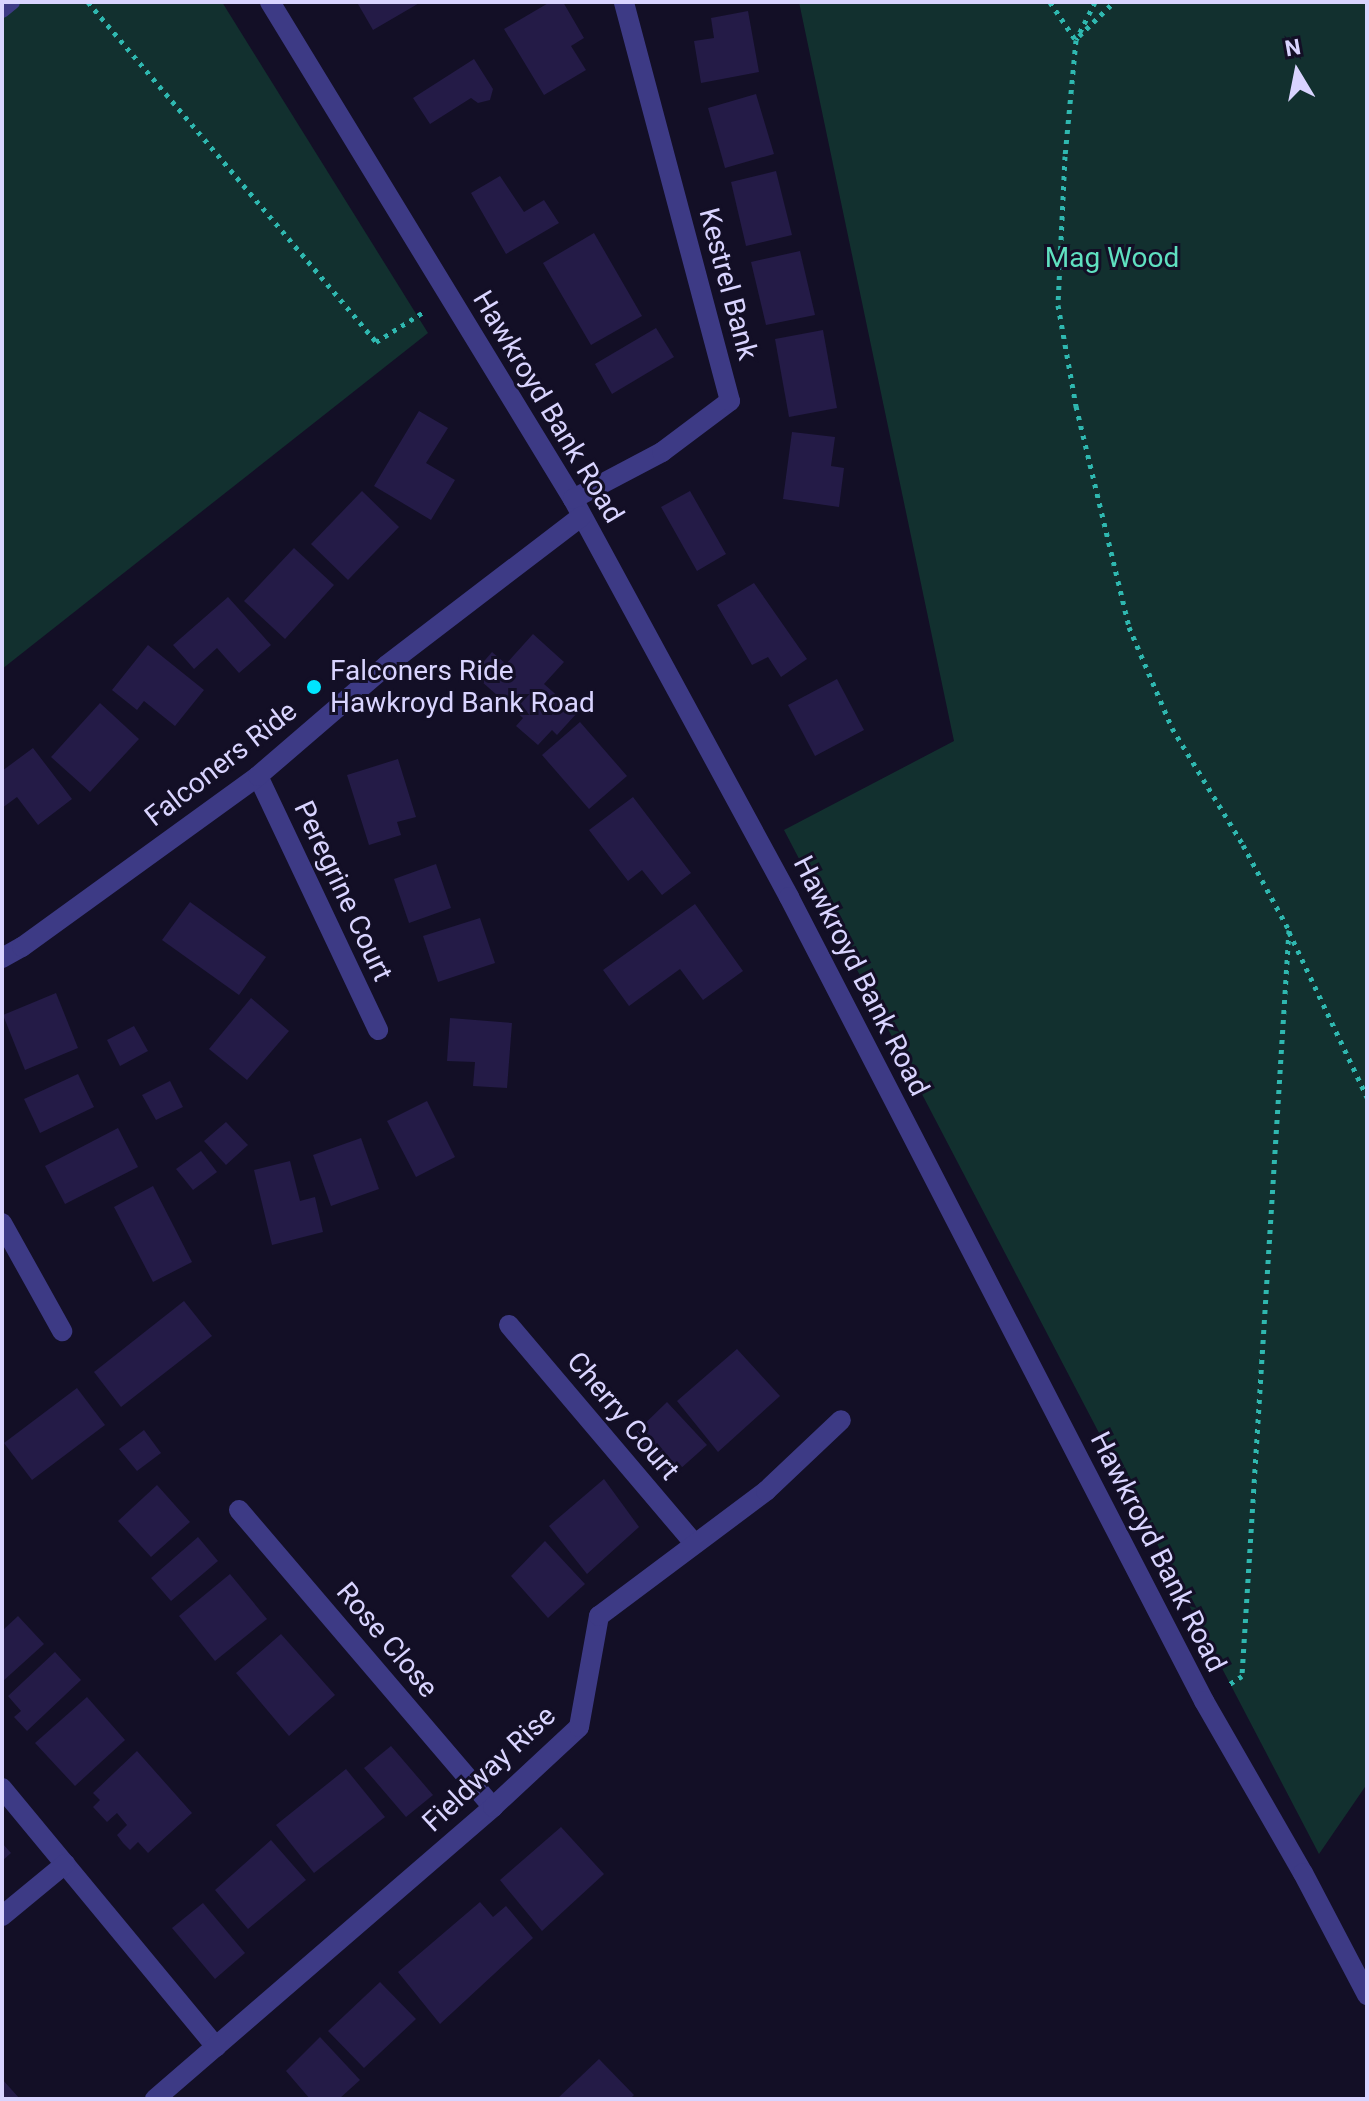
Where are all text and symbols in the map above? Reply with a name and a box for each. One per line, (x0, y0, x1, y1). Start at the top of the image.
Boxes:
north arrow (1257, 32, 1337, 112)
text: N (1283, 34, 1303, 62)
street label: Kestrel Bank (692, 204, 764, 364)
park label: Mag Wood (1045, 241, 1179, 275)
street label: Hawkroyd Bank Road (465, 285, 631, 529)
place label: Falconers Ride Hawkroyd Bank Road (330, 654, 595, 720)
marker: Falconers Ride Hawkroyd Bank Road (305, 678, 323, 696)
street label: Falconers Ride (138, 694, 304, 834)
street label: Peregrine Court (287, 796, 399, 986)
street label: Hawkroyd Bank Road (786, 850, 936, 1102)
street label: Cherry Court (560, 1345, 686, 1487)
street label: Hawkroyd Bank Road (1083, 1426, 1233, 1678)
street label: Rose Close (329, 1576, 445, 1704)
street label: Fieldway Rise (416, 1699, 562, 1839)

